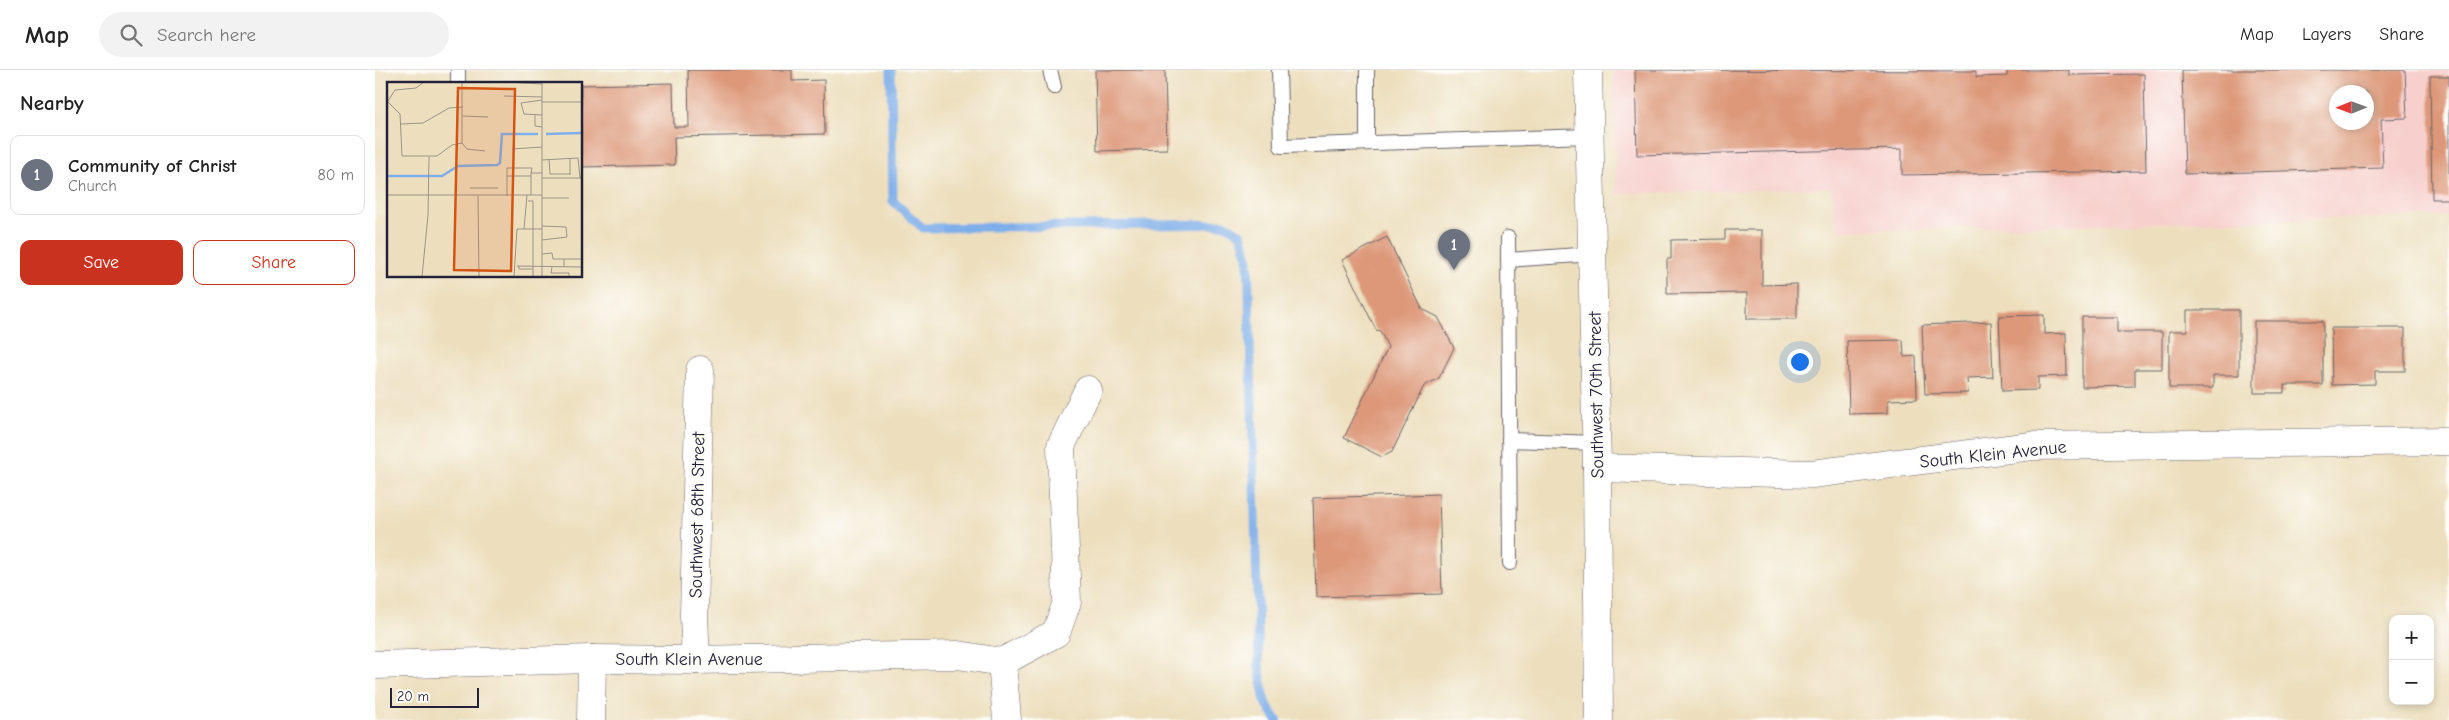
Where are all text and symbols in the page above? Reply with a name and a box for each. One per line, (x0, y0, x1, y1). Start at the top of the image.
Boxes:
search box (99, 12, 449, 57)
text: Map (25, 21, 69, 49)
icon: search (117, 21, 145, 49)
text: Search here (157, 24, 256, 46)
text: Map (2240, 24, 2274, 45)
text: Layers (2302, 24, 2351, 45)
text: Share (2379, 24, 2424, 45)
inset map (387, 82, 583, 278)
north arrow (2329, 85, 2374, 130)
text: Nearby (20, 91, 84, 115)
text: Community of Christ (68, 155, 237, 177)
text: 1 (34, 166, 40, 184)
text: 80 m (317, 166, 354, 184)
text: Church (68, 177, 117, 195)
pin: 1 (1438, 229, 1470, 270)
button: Save (20, 240, 183, 285)
button: Share (193, 240, 355, 285)
street label: Southwest 70th Street (1585, 311, 1608, 479)
your location (1787, 349, 1813, 375)
street label: Southwest 68th Street (686, 431, 709, 598)
street label: South Klein Avenue (1919, 436, 2067, 473)
map controls (2389, 615, 2434, 705)
button: + (2389, 615, 2434, 660)
street label: South Klein Avenue (615, 649, 763, 670)
button: − (2389, 660, 2434, 705)
scale bar (390, 685, 479, 708)
text: 20 m (397, 688, 429, 705)

